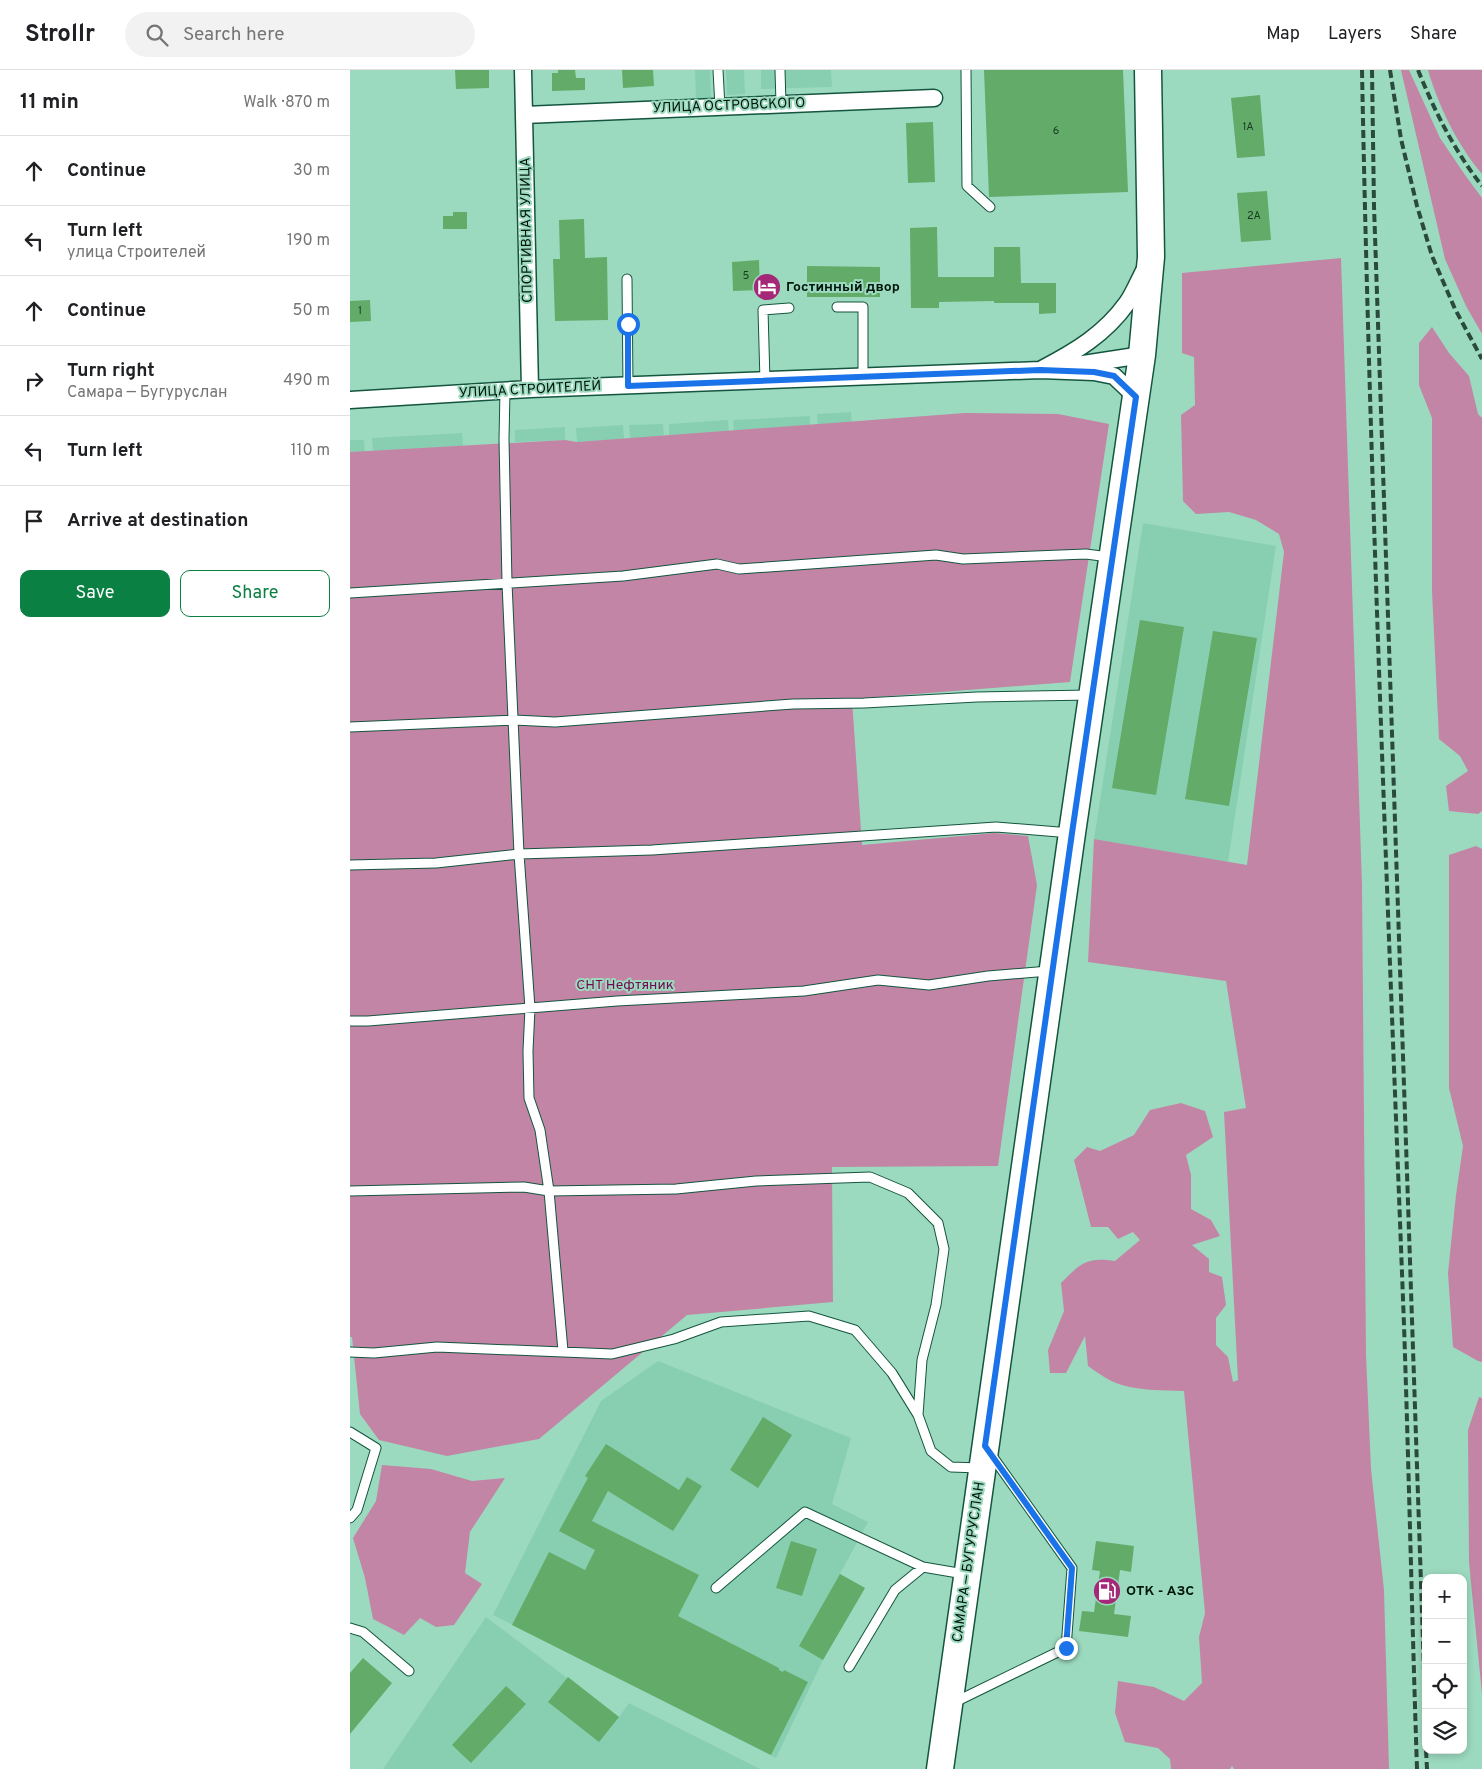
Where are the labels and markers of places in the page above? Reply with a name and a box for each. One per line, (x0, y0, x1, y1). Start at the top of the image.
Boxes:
hotel icon: Гостинный двор (752, 272, 782, 302)
place label: Гостинный двор (786, 279, 900, 296)
fuel station icon: ОТК - АЗС (1092, 1576, 1122, 1606)
place label: ОТК - АЗС (1126, 1583, 1194, 1600)

